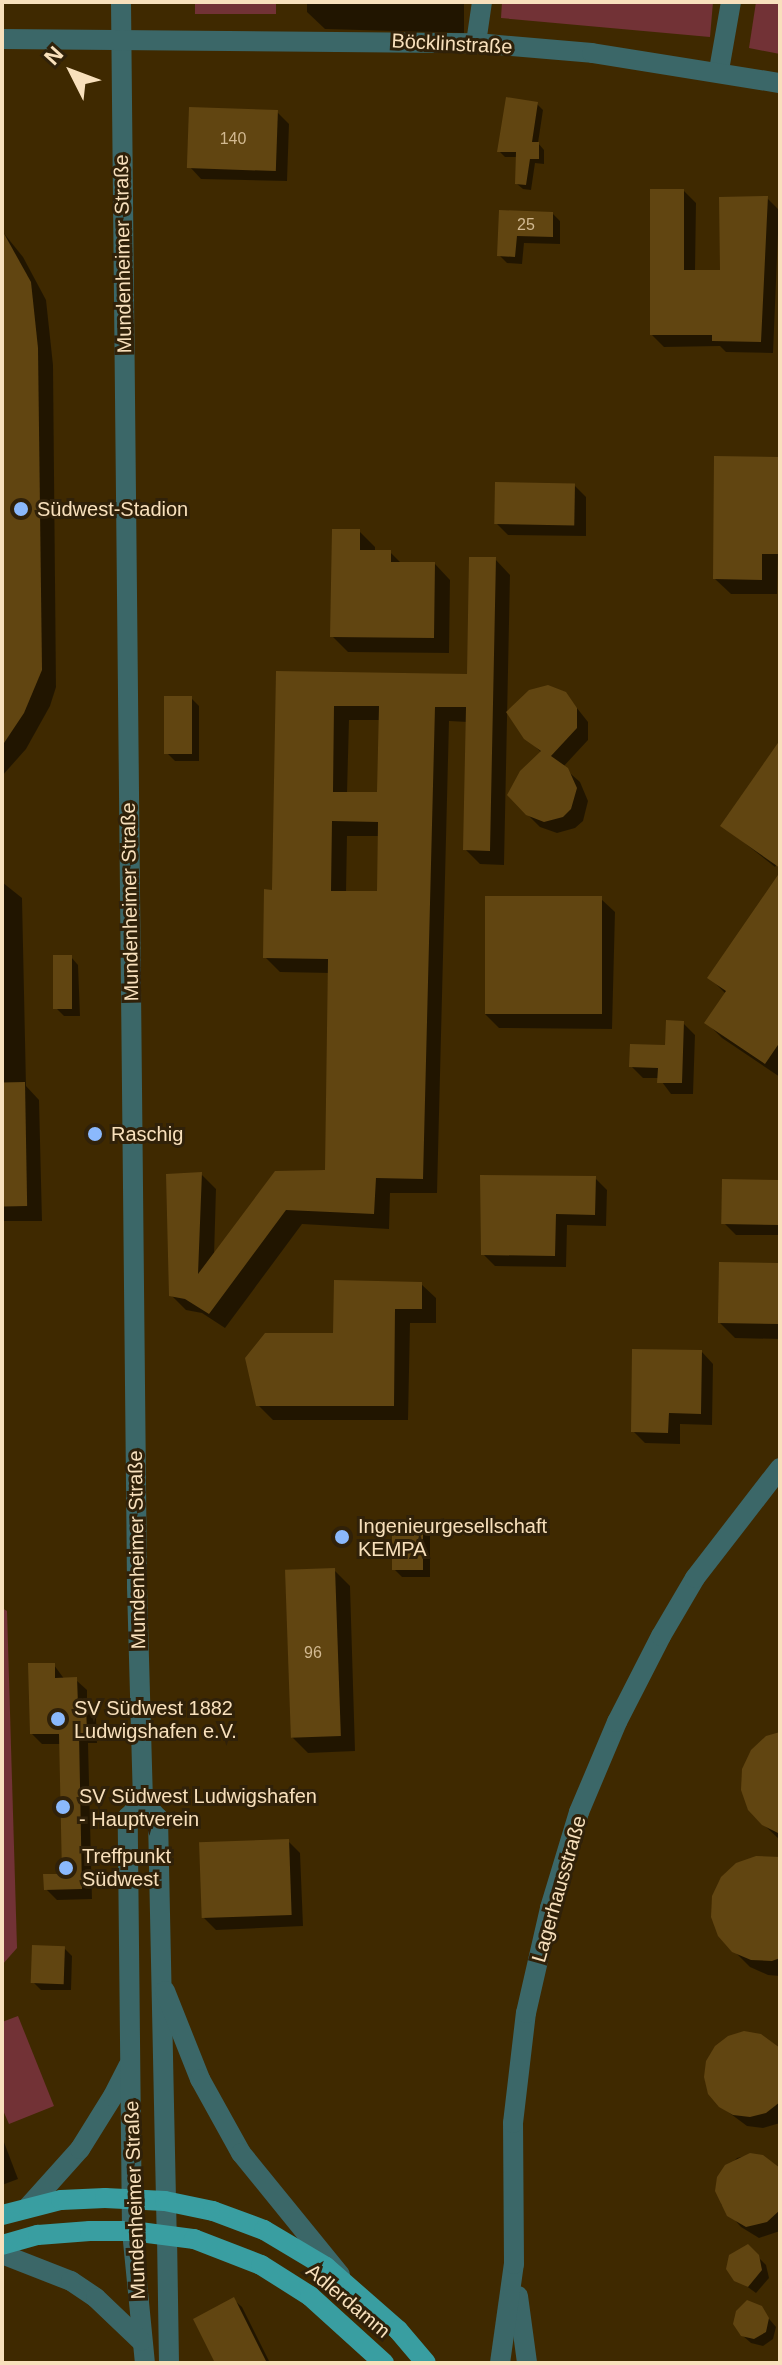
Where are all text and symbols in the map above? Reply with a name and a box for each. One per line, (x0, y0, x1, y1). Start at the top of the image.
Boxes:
street label: Böcklinstraße (391, 29, 513, 59)
north arrow (32, 32, 112, 112)
text: N (39, 41, 68, 70)
house number: 140 (220, 129, 246, 149)
street label: Mundenheimer Straße (109, 154, 137, 354)
house number: 25 (517, 215, 535, 235)
place label: Südwest-Stadion (37, 497, 188, 521)
marker: Südwest-Stadion (12, 500, 30, 518)
street label: Mundenheimer Straße (116, 802, 144, 1002)
place label: Raschig (111, 1122, 183, 1146)
marker: Raschig (86, 1125, 104, 1143)
street label: Mundenheimer Straße (123, 1450, 151, 1650)
place label: Ingenieurgesellschaft KEMPA (358, 1514, 547, 1561)
marker: Ingenieurgesellschaft KEMPA (333, 1528, 351, 1546)
house number: 96 (304, 1643, 322, 1663)
place label: SV Südwest 1882 Ludwigshafen e.V. (74, 1696, 237, 1743)
marker: SV Südwest 1882 Ludwigshafen e.V. (49, 1710, 67, 1728)
place label: SV Südwest Ludwigshafen - Hauptverein (79, 1784, 317, 1831)
marker: SV Südwest Ludwigshafen - Hauptverein (54, 1798, 72, 1816)
street label: Lagerhausstraße (527, 1813, 591, 1965)
place label: Treffpunkt Südwest (82, 1844, 171, 1891)
marker: Treffpunkt Südwest (57, 1859, 75, 1877)
street label: Mundenheimer Straße (120, 2100, 150, 2300)
street label: Adlerdamm (301, 2259, 395, 2343)

